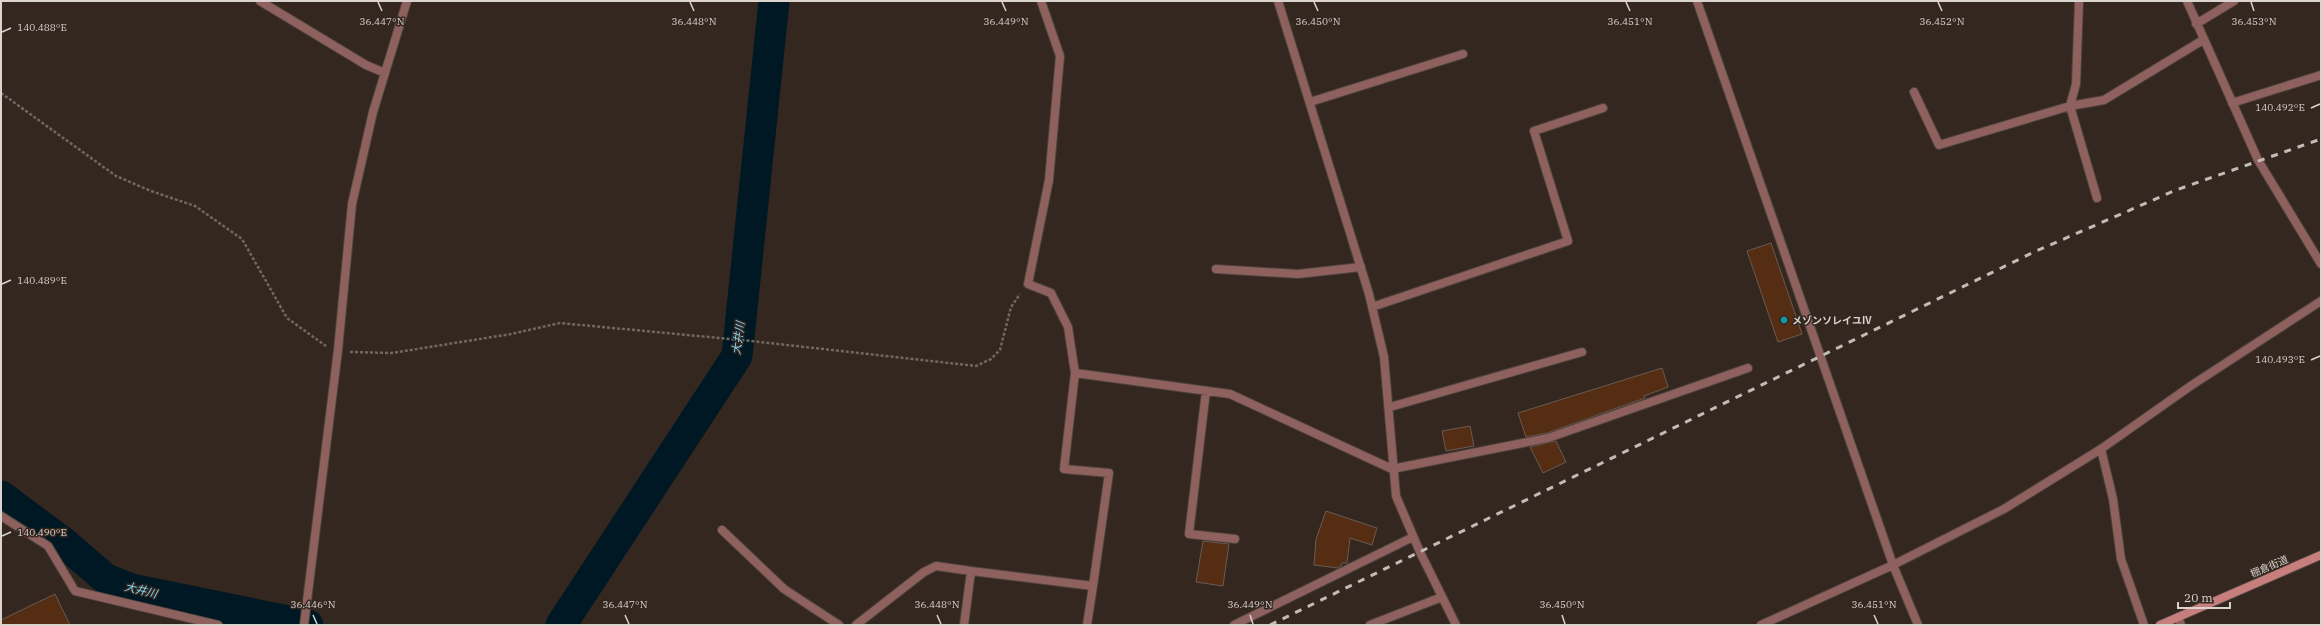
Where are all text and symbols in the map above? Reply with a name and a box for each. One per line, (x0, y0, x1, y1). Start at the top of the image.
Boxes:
text: 36.447°N (359, 15, 405, 28)
text: 36.448°N (671, 15, 717, 28)
text: 36.449°N (983, 15, 1029, 28)
text: 36.450°N (1295, 15, 1341, 28)
text: 36.451°N (1607, 15, 1653, 28)
text: 36.452°N (1919, 15, 1965, 28)
text: 36.453°N (2231, 15, 2277, 28)
text: 140.488°E (17, 21, 67, 34)
text: 140.492°E (2255, 101, 2305, 114)
text: 140.489°E (17, 274, 67, 287)
place label: メゾンソレイユⅣ (1792, 314, 1872, 327)
marker: メゾンソレイユⅣ (1779, 315, 1789, 325)
water label: 大井川 (729, 320, 747, 355)
text: 140.493°E (2255, 353, 2305, 366)
text: 140.490°E (17, 526, 67, 539)
street label: 棚倉街道 (2248, 553, 2290, 580)
water label: 大井川 (123, 579, 160, 601)
scale bar (2178, 584, 2230, 610)
text: 20 m (2184, 590, 2213, 605)
text: 36.446°N (290, 598, 336, 611)
text: 36.447°N (602, 598, 648, 611)
text: 36.448°N (914, 598, 960, 611)
text: 36.449°N (1227, 598, 1273, 611)
text: 36.450°N (1539, 598, 1585, 611)
text: 36.451°N (1851, 598, 1897, 611)

